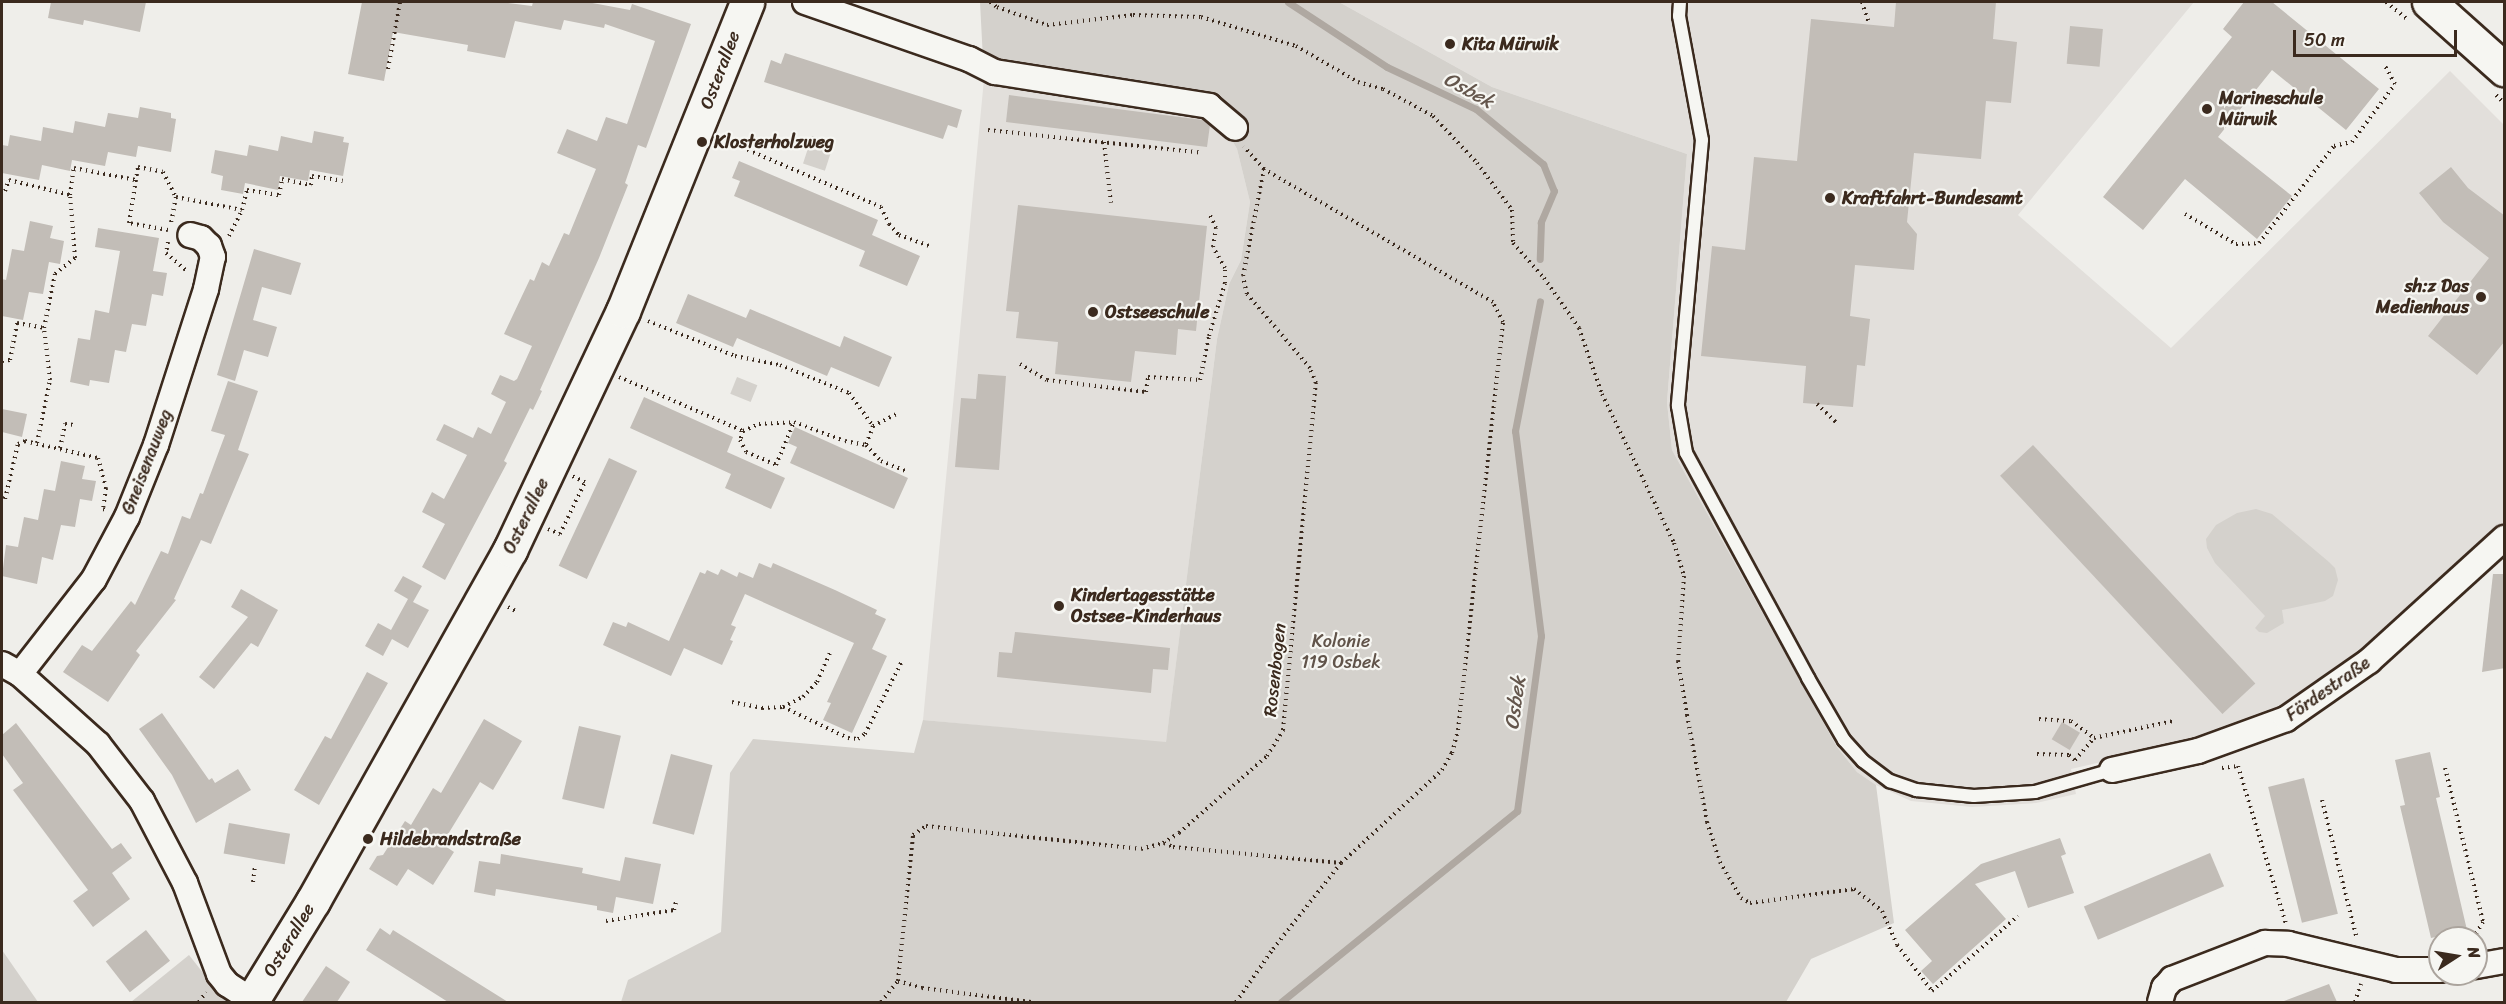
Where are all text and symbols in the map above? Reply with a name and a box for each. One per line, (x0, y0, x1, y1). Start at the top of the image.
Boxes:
scale bar (2296, 18, 2460, 56)
text: 50 m (2304, 24, 2345, 56)
street label: Osterallee (695, 28, 745, 112)
place label: Kita Mürwik (1462, 33, 1558, 55)
marker: Kita Mürwik (1443, 37, 1457, 51)
water label: Osbek (1440, 66, 1498, 114)
place label: Marineschule Mürwik (2219, 88, 2323, 130)
marker: Marineschule Mürwik (2200, 102, 2214, 116)
place label: Klosterholzweg (714, 131, 834, 153)
marker: Klosterholzweg (695, 135, 709, 149)
place label: Kraftfahrt-Bundesamt (1842, 187, 2023, 209)
marker: Kraftfahrt-Bundesamt (1823, 191, 1837, 205)
place label: sh:z Das Medienhaus (2376, 276, 2469, 318)
marker: sh:z Das Medienhaus (2474, 290, 2488, 304)
place label: Ostseeschule (1105, 301, 1209, 323)
marker: Ostseeschule (1086, 305, 1100, 319)
street label: Gneisenauweg (117, 406, 177, 518)
street label: Osterallee (498, 475, 554, 557)
place label: Kindertagesstätte Ostsee-Kinderhaus (1071, 585, 1221, 628)
marker: Kindertagesstätte Ostsee-Kinderhaus (1052, 599, 1066, 613)
street label: Rosenbogen (1259, 622, 1291, 718)
park label: Kolonie 119 Osbek (1301, 631, 1381, 674)
street label: Fördestraße (2282, 652, 2374, 726)
water label: Osbek (1499, 675, 1531, 731)
place label: Hildebrandstraße (380, 828, 521, 850)
marker: Hildebrandstraße (361, 832, 375, 846)
street label: Osterallee (259, 899, 319, 981)
north arrow (2428, 926, 2488, 986)
text: N (2459, 944, 2489, 961)

